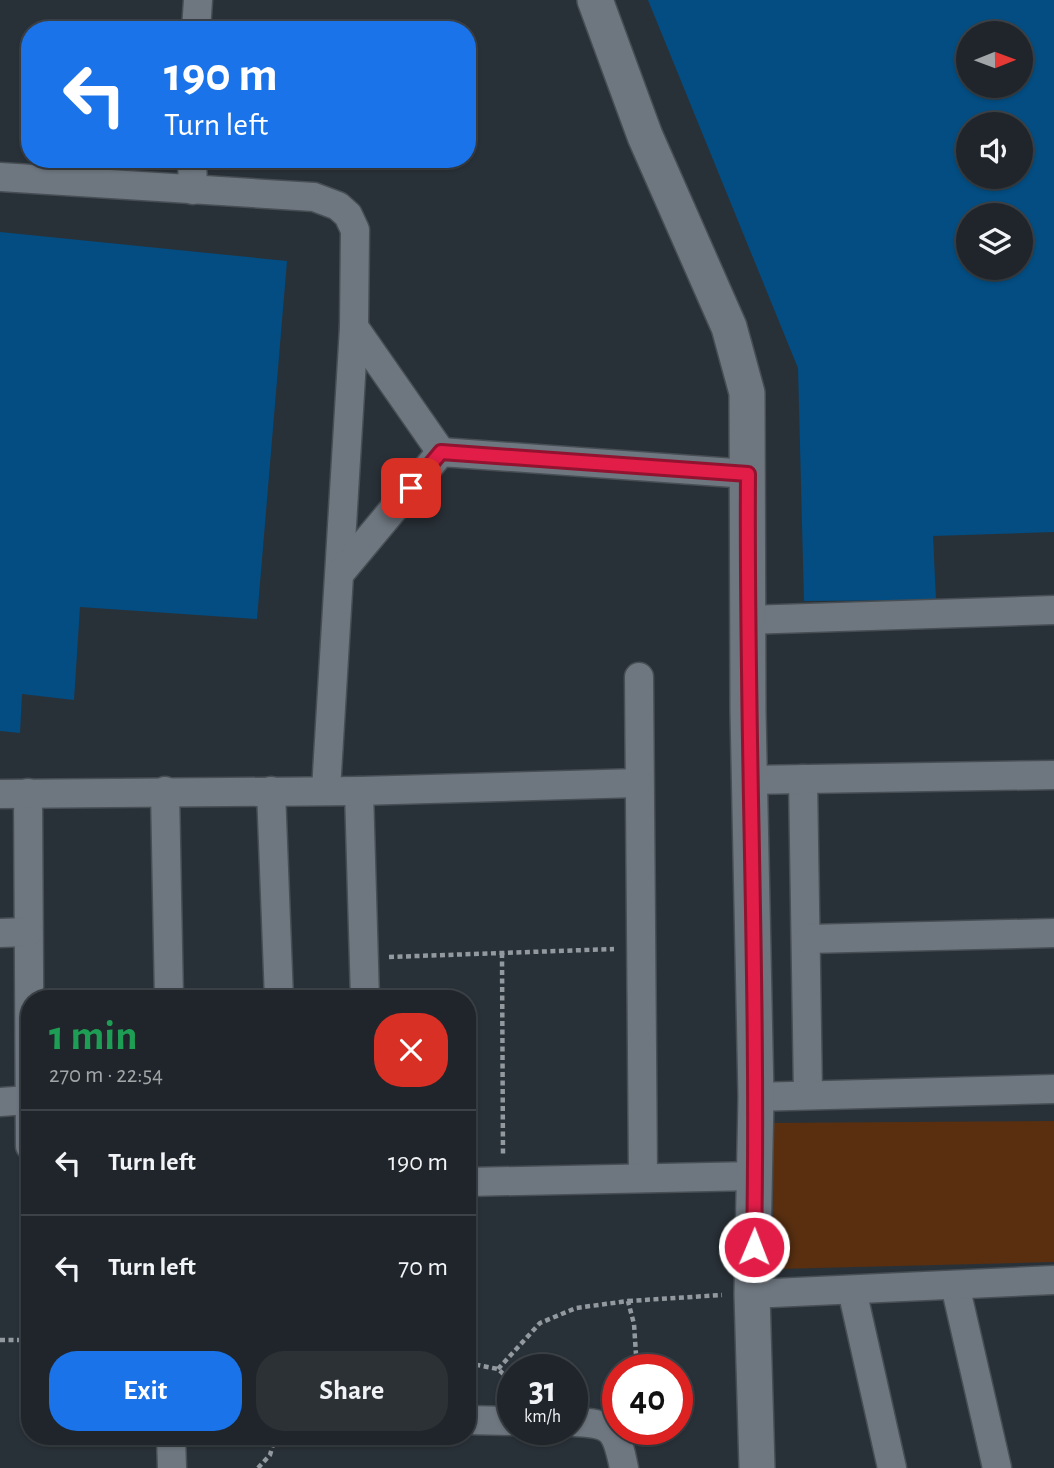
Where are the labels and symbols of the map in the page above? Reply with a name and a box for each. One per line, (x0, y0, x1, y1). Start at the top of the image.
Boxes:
north arrow (956, 21, 1032, 98)
pin (381, 458, 441, 518)
position arrow (717, 1210, 791, 1284)
speed limit sign: 40 (602, 1354, 693, 1445)

